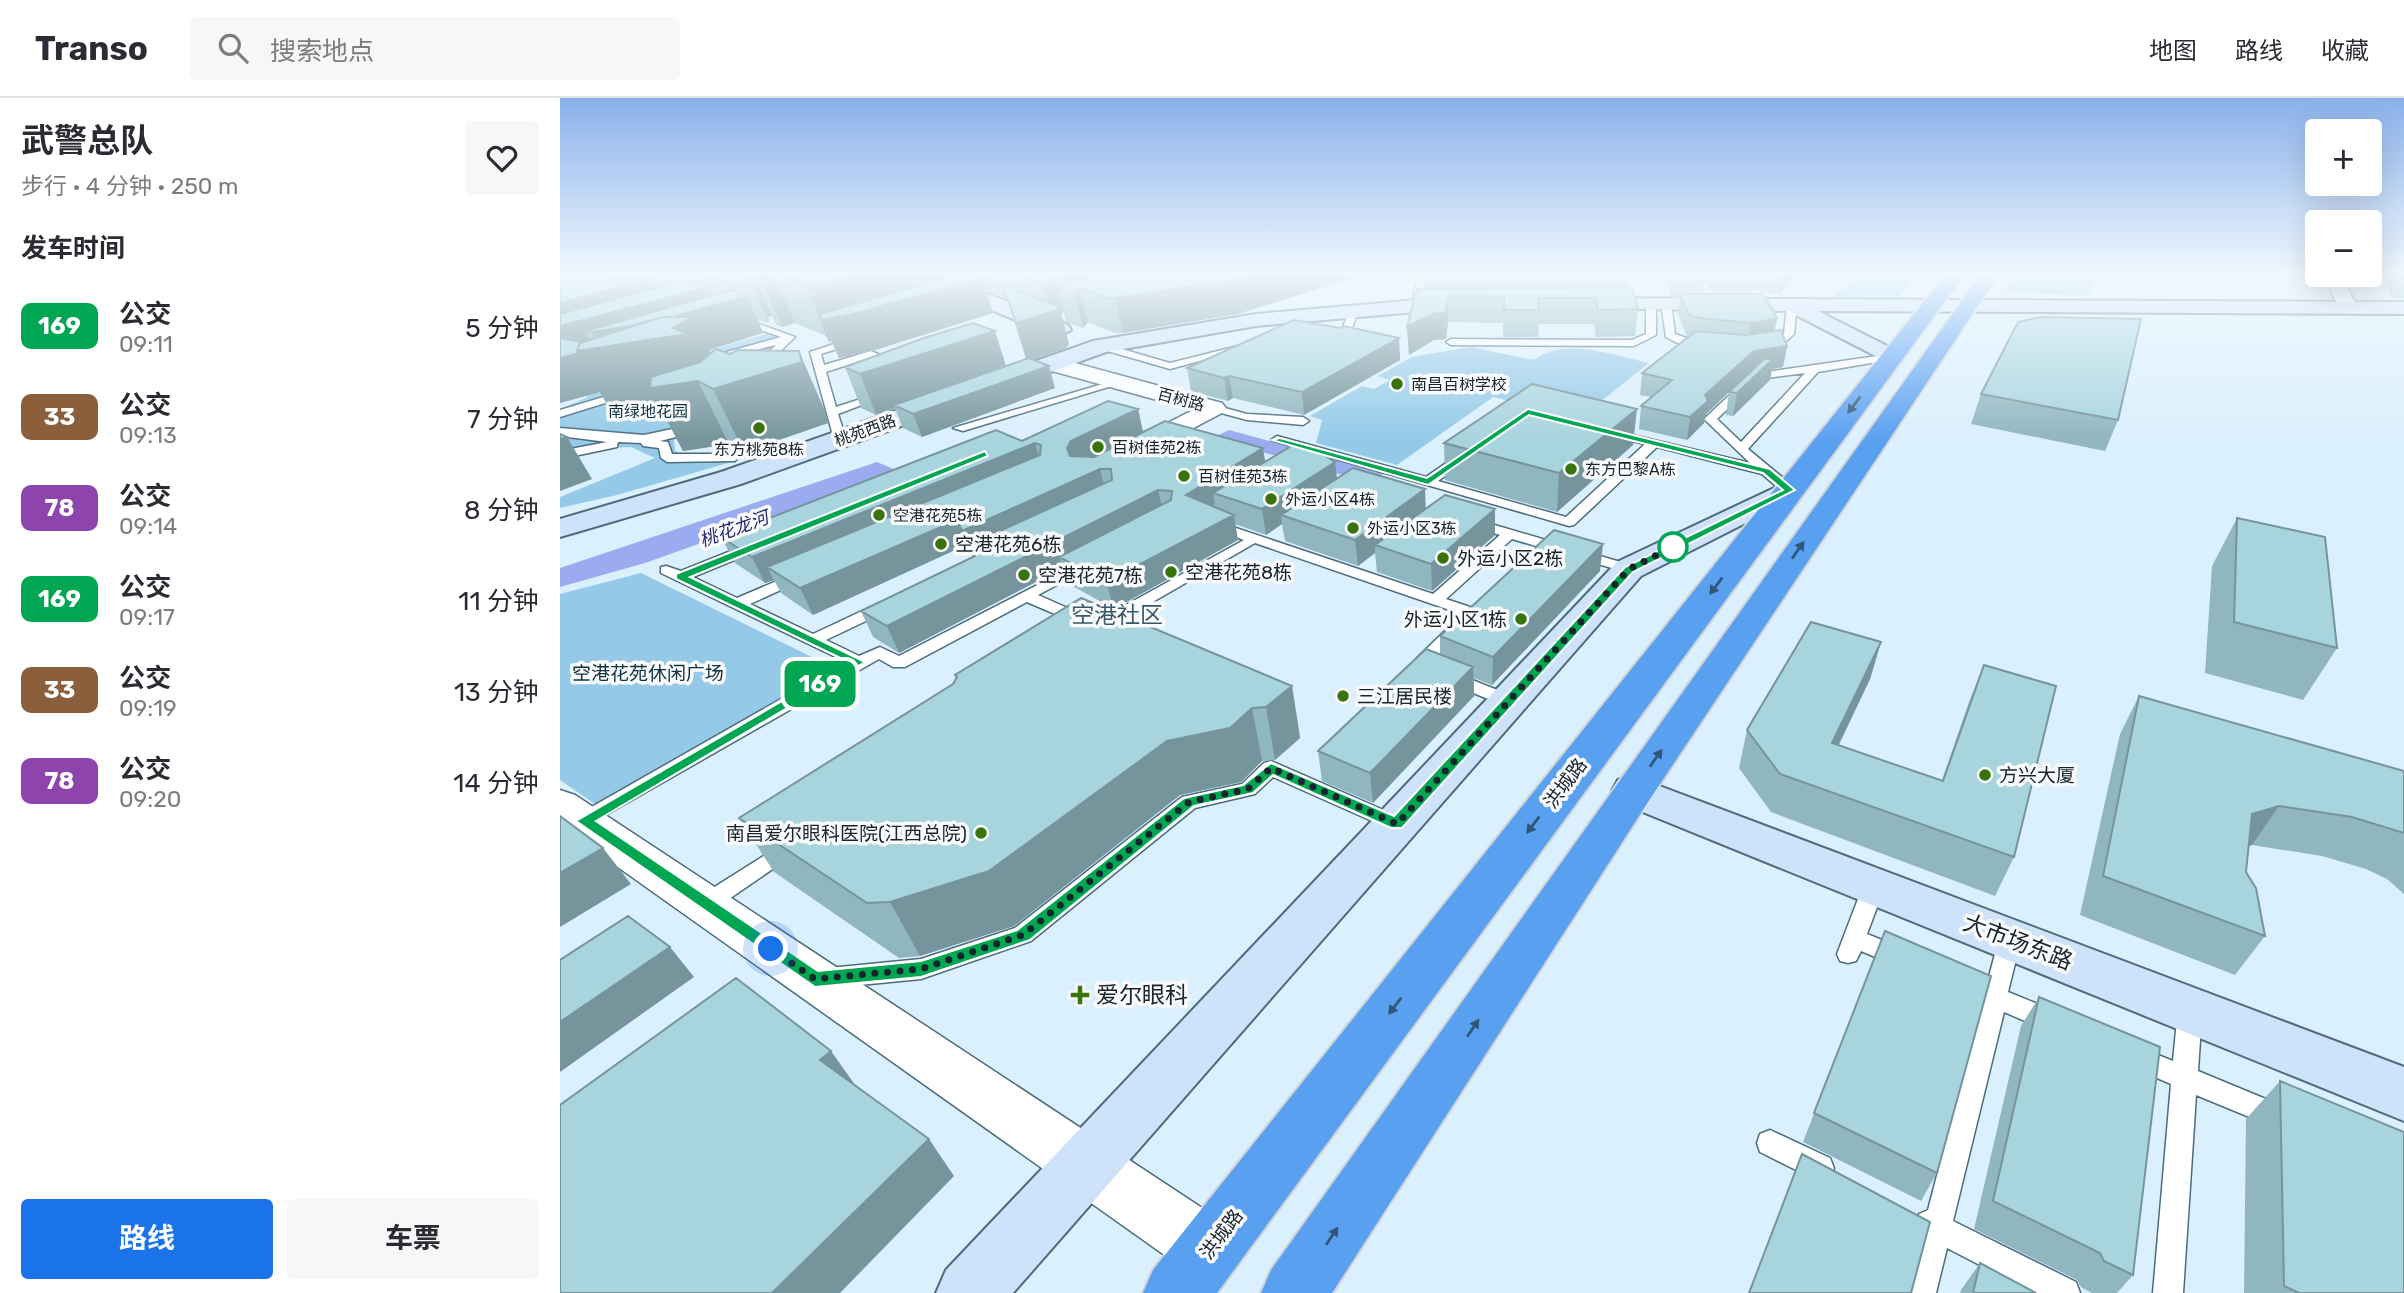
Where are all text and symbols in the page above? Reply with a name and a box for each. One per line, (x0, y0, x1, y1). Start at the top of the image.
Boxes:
search box (190, 17, 680, 80)
text: Transo (35, 29, 148, 68)
icon: search (214, 29, 252, 67)
text: 搜索地点 (270, 36, 374, 67)
text: 地图 (2149, 37, 2197, 65)
text: 路线 (2235, 37, 2283, 65)
text: 收藏 (2321, 37, 2369, 65)
map controls (2305, 119, 2382, 287)
button: + (2305, 119, 2382, 196)
text: 武警总队 (21, 121, 153, 160)
button: heart (465, 121, 539, 195)
text: 步行 · 4 分钟 · 250 m (21, 172, 239, 200)
button: − (2305, 210, 2382, 287)
text: 发车时间 (21, 233, 125, 264)
text: 公交 (119, 299, 171, 330)
text: 169 (38, 312, 81, 340)
text: 5 分钟 (465, 313, 539, 344)
text: 09:11 (119, 330, 173, 358)
place label: 南昌百树学校 (1411, 375, 1507, 394)
marker: 南昌百树学校 (1389, 376, 1405, 392)
street label: 百树路 (1155, 384, 1207, 415)
text: 公交 (119, 390, 171, 421)
one-way arrow (1847, 396, 1862, 414)
park label: 南绿地花园 (608, 402, 688, 421)
text: 33 (44, 403, 75, 431)
text: 7 分钟 (467, 404, 539, 435)
street label: 桃苑西路 (832, 411, 898, 450)
marker: 东方桃苑8栋 (751, 420, 767, 436)
text: 09:13 (119, 421, 177, 449)
place label: 百树佳苑2栋 (1112, 438, 1201, 457)
marker: 百树佳苑2栋 (1090, 439, 1106, 455)
place label: 东方桃苑8栋 (714, 440, 804, 459)
place label: 东方巴黎A栋 (1585, 460, 1676, 479)
marker: 东方巴黎A栋 (1563, 461, 1579, 477)
place label: 百树佳苑3栋 (1198, 467, 1288, 486)
marker: 百树佳苑3栋 (1176, 468, 1192, 484)
text: 公交 (119, 481, 171, 512)
place label: 外运小区4栋 (1285, 490, 1375, 509)
marker: 外运小区4栋 (1263, 491, 1279, 507)
text: 78 (45, 494, 75, 522)
text: 8 分钟 (464, 495, 539, 526)
water label: 桃花龙河 (696, 505, 774, 552)
place label: 空港花苑5栋 (893, 506, 983, 525)
marker: 空港花苑5栋 (871, 507, 887, 523)
text: 09:14 (119, 512, 177, 540)
place label: 外运小区3栋 (1367, 519, 1457, 538)
marker: 外运小区3栋 (1345, 520, 1361, 536)
unlabelled marker (1658, 532, 1688, 562)
place label: 空港花苑6栋 (955, 533, 1061, 556)
marker: 空港花苑6栋 (933, 536, 949, 552)
one-way arrow (1792, 540, 1805, 560)
place label: 外运小区2栋 (1457, 547, 1563, 570)
marker: 外运小区2栋 (1435, 550, 1451, 566)
place label: 空港花苑8栋 (1185, 561, 1292, 584)
place label: 空港花苑7栋 (1038, 564, 1143, 587)
marker: 空港花苑8栋 (1163, 564, 1179, 580)
marker: 空港花苑7栋 (1016, 567, 1032, 583)
text: 公交 (119, 572, 171, 603)
one-way arrow (1710, 577, 1724, 595)
text: 169 (38, 585, 81, 613)
text: 11 分钟 (458, 586, 539, 617)
district label: 空港社区 (1071, 601, 1163, 629)
text: 09:17 (119, 603, 175, 631)
place label: 外运小区1栋 (1404, 608, 1507, 631)
marker: 外运小区1栋 (1513, 611, 1529, 627)
line badge: 169 (780, 661, 860, 707)
park label: 空港花苑休闲广场 (572, 662, 724, 685)
text: 公交 (119, 663, 171, 694)
text: 169 (799, 670, 841, 698)
text: 33 (44, 676, 75, 704)
text: 13 分钟 (454, 677, 539, 708)
place label: 三江居民楼 (1357, 685, 1452, 708)
marker: 三江居民楼 (1335, 688, 1351, 704)
text: 09:19 (119, 694, 177, 722)
one-way arrow (1649, 749, 1663, 767)
text: 公交 (119, 754, 171, 785)
street label: 洪城路 (1539, 754, 1592, 813)
place label: 方兴大厦 (1999, 764, 2075, 787)
text: 78 (45, 767, 75, 795)
marker: 方兴大厦 (1977, 767, 1993, 783)
text: 14 分钟 (453, 768, 539, 799)
text: 09:20 (119, 785, 181, 813)
one-way arrow (1527, 816, 1541, 834)
place label: 南昌爱尔眼科医院(江西总院) (726, 822, 967, 845)
marker: 南昌爱尔眼科医院(江西总院) (973, 825, 989, 841)
street label: 大市场东路 (1959, 908, 2077, 976)
your location (753, 931, 788, 966)
place label: 爱尔眼科 (1096, 981, 1188, 1009)
marker: 爱尔眼科 (1070, 985, 1090, 1005)
one-way arrow (1389, 997, 1403, 1015)
one-way arrow (1467, 1018, 1480, 1037)
button: 路线 (21, 1199, 273, 1279)
button: 车票 (287, 1199, 539, 1279)
street label: 洪城路 (1195, 1205, 1248, 1264)
one-way arrow (1326, 1227, 1339, 1246)

